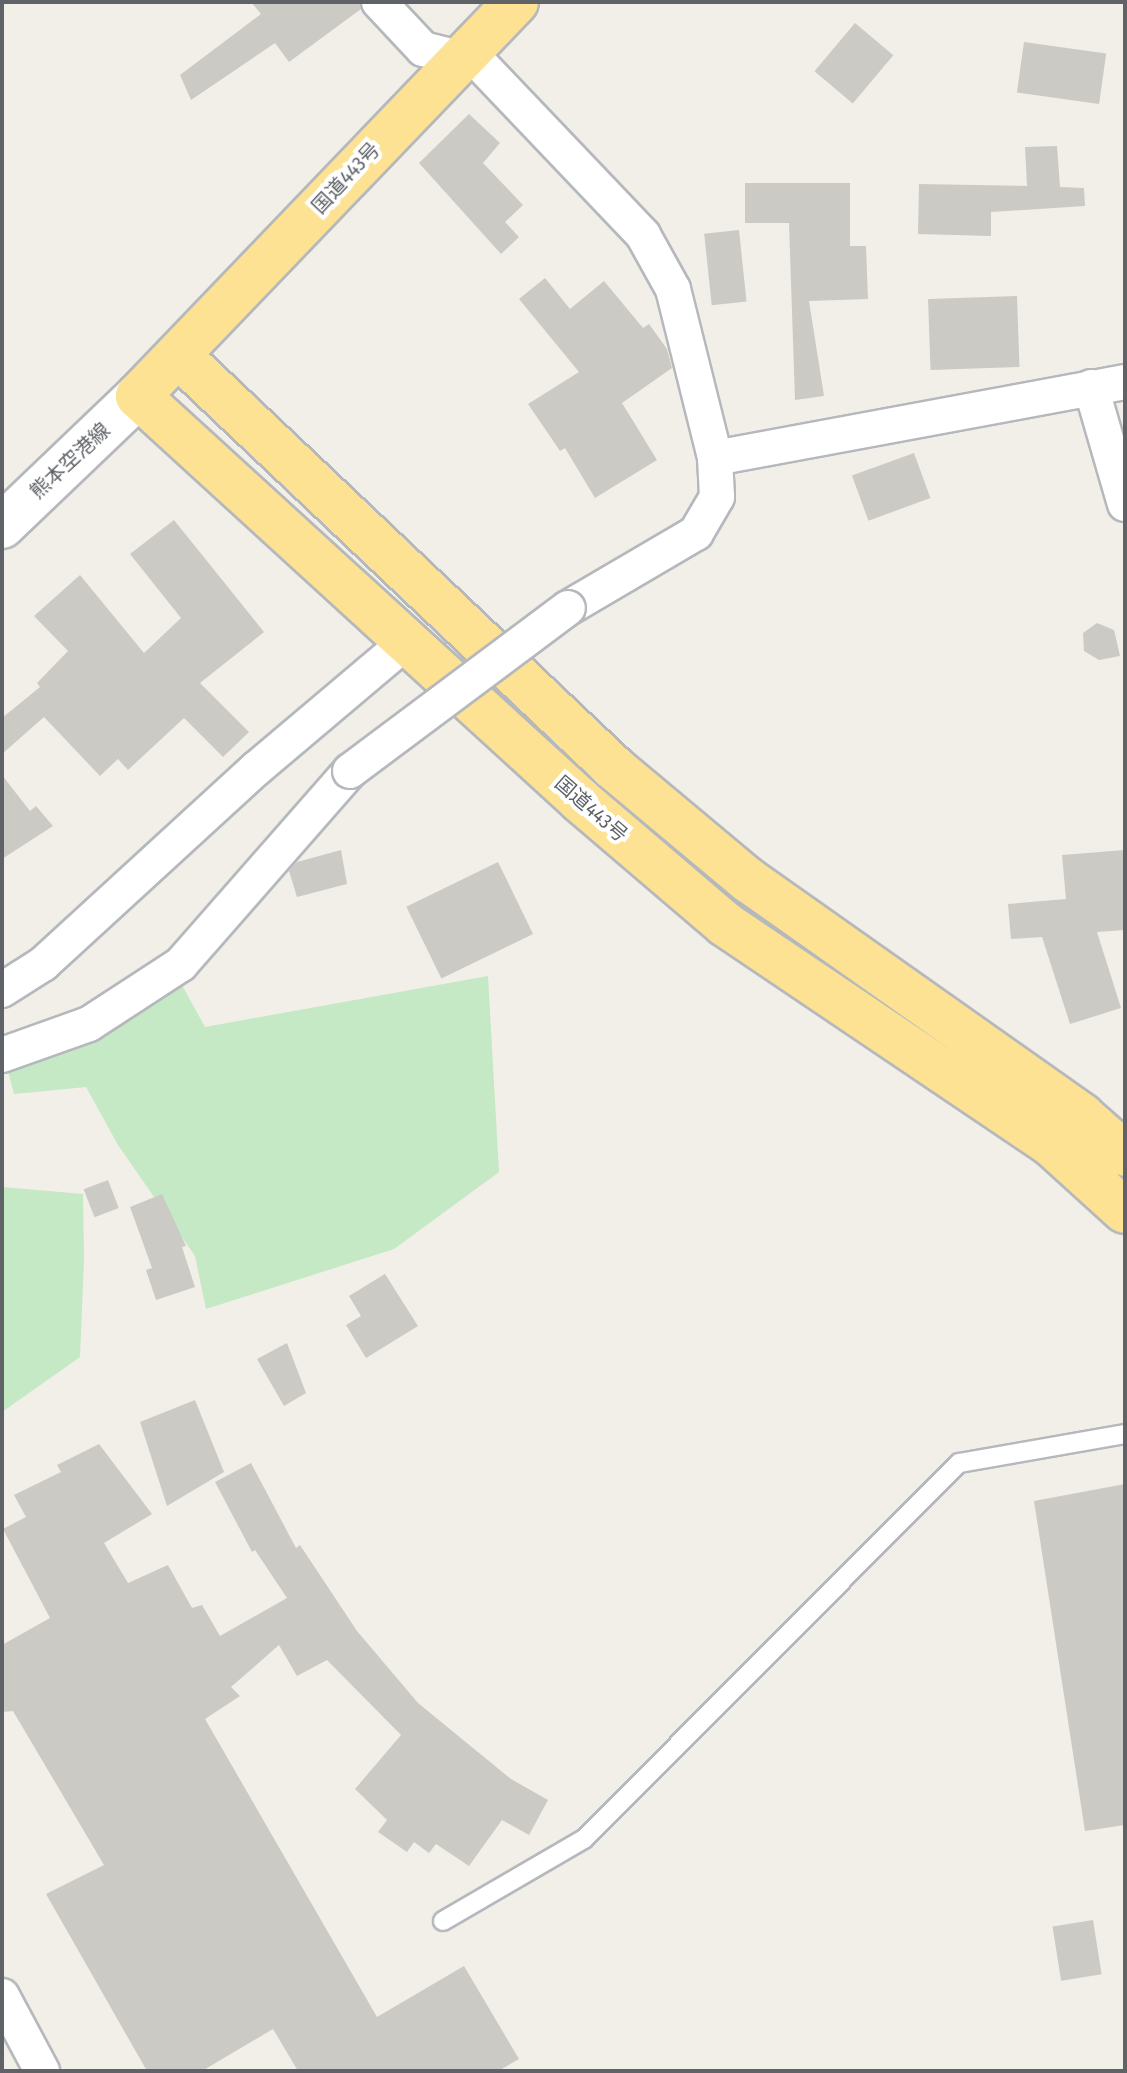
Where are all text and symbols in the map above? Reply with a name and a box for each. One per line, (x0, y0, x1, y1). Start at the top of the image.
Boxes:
street label: 国道443号 (307, 138, 385, 218)
street label: 熊本空港線 (25, 418, 115, 504)
street label: 国道443号 (550, 771, 632, 847)

